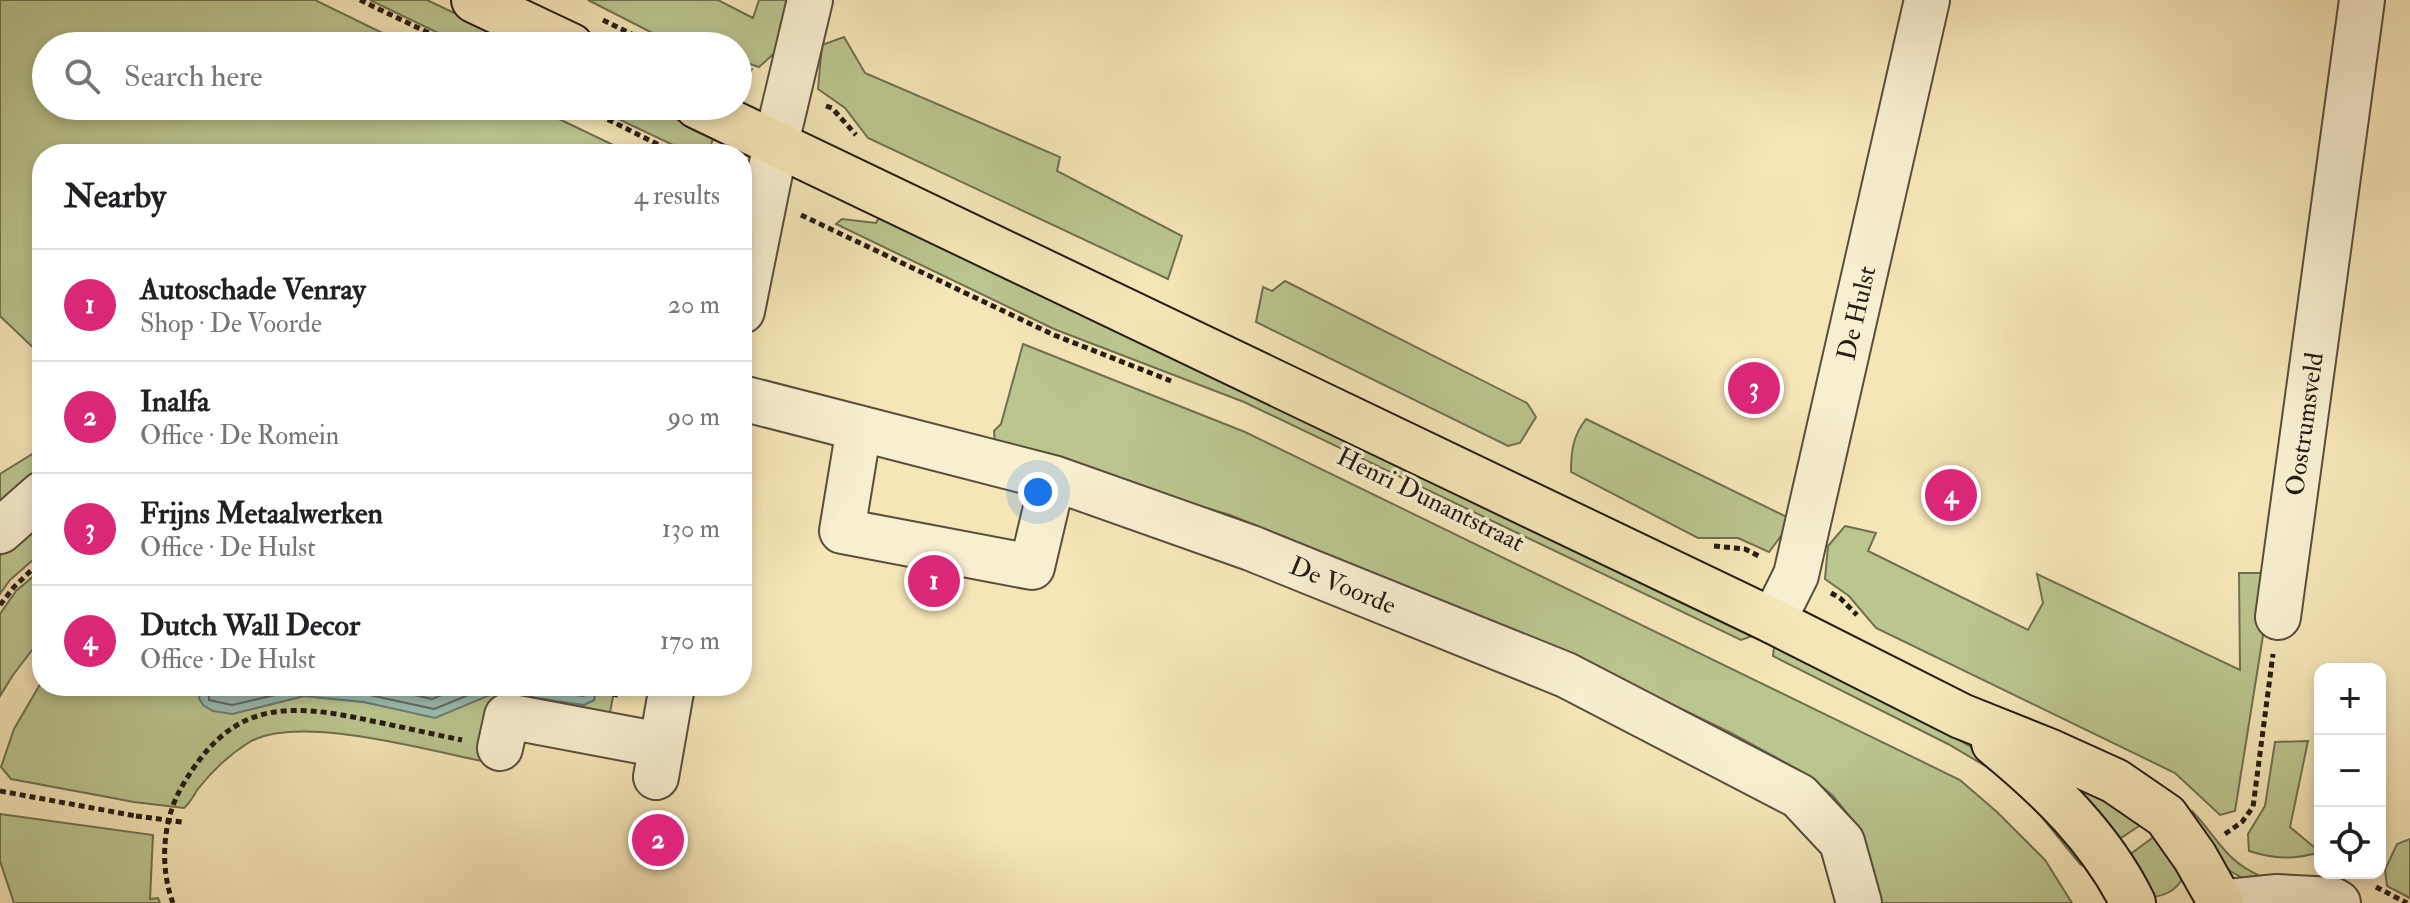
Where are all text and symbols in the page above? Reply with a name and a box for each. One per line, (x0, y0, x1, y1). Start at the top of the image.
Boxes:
search box (32, 32, 752, 120)
icon: search (60, 54, 104, 98)
text: Search here (124, 58, 263, 95)
text: Nearby (64, 175, 166, 218)
text: 4 results (634, 180, 720, 212)
street label: De Hulst (1831, 263, 1883, 364)
text: Autoschade Venray (140, 271, 366, 308)
text: 1 (85, 289, 95, 321)
text: 20 m (668, 289, 720, 321)
text: Shop · De Voorde (140, 308, 322, 340)
street label: Oostrumsveld (2279, 350, 2331, 498)
pin: 3 (1728, 358, 1780, 418)
text: Inalfa (140, 383, 210, 420)
text: 2 (83, 401, 97, 433)
text: 90 m (668, 401, 720, 433)
text: Office · De Romein (140, 420, 339, 452)
street label: Henri Dunantstraat (1332, 441, 1530, 559)
pin: 4 (1925, 465, 1977, 525)
your location (1018, 472, 1058, 512)
text: Frijns Metaalwerken (140, 495, 383, 532)
text: 3 (85, 513, 95, 545)
text: 130 m (662, 513, 720, 545)
text: Office · De Hulst (140, 532, 316, 564)
street label: De Voorde (1285, 550, 1401, 622)
pin: 1 (908, 551, 960, 611)
text: Dutch Wall Decor (140, 607, 360, 644)
text: 4 (83, 625, 97, 657)
text: 170 m (660, 625, 720, 657)
text: Office · De Hulst (140, 644, 316, 676)
map controls (2314, 663, 2386, 879)
button: + (2314, 663, 2386, 735)
button: − (2314, 735, 2386, 807)
button: locate (2314, 807, 2386, 879)
pin: 2 (632, 810, 684, 870)

